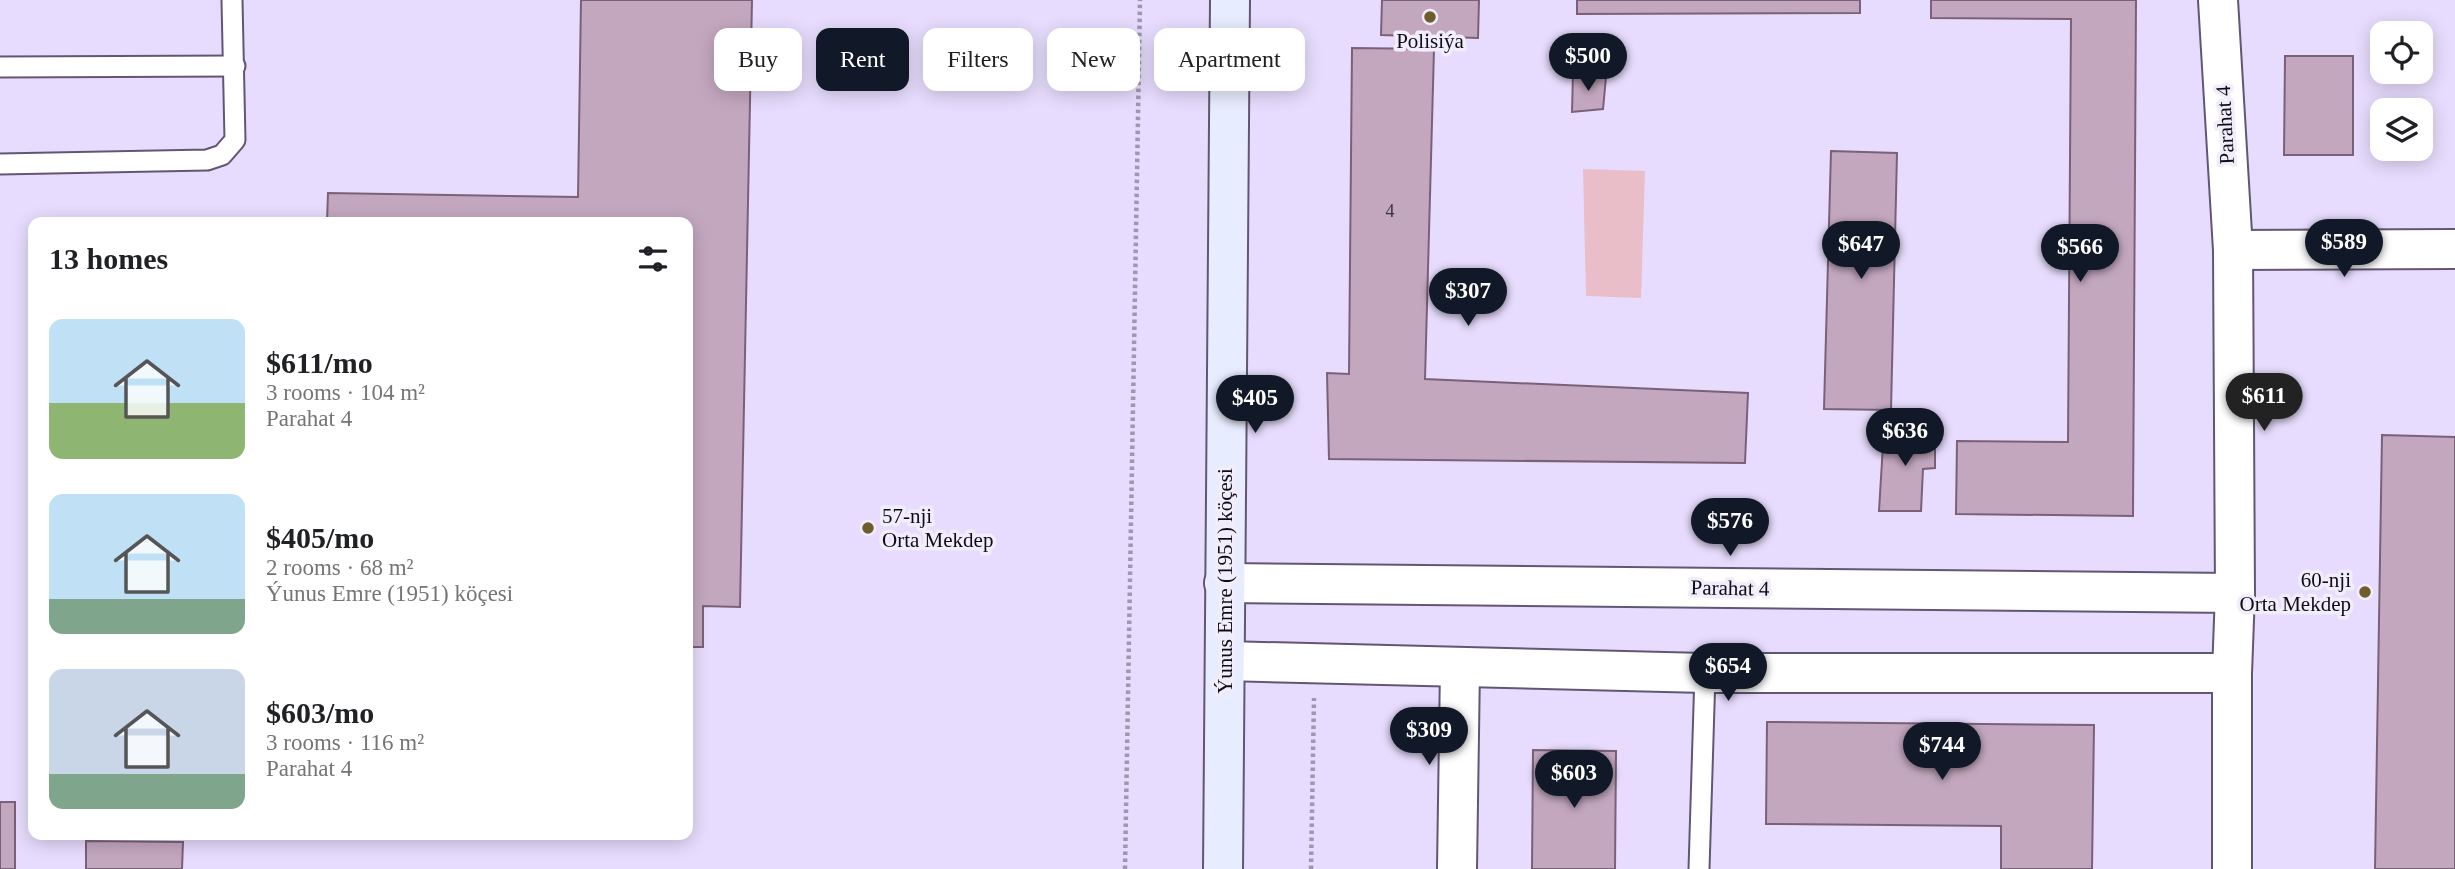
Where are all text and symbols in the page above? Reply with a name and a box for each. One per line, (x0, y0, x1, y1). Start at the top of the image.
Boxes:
marker: Polisiýa (1422, 9, 1438, 25)
map controls (2370, 21, 2433, 161)
button: locate (2370, 21, 2433, 84)
chip: Buy (714, 28, 802, 91)
chip: Rent (816, 28, 909, 91)
chip: Filters (923, 28, 1033, 91)
chip: New (1047, 28, 1140, 91)
chip: Apartment (1154, 28, 1305, 91)
place label: Polisiýa (1396, 29, 1465, 53)
pin: $500 (1547, 34, 1629, 93)
text: $500 (1565, 43, 1611, 68)
street label: Parahat 4 (2211, 85, 2239, 165)
button: layers (2370, 98, 2433, 161)
house number: 4 (1386, 201, 1395, 221)
pin: $589 (2303, 219, 2385, 279)
pin: $647 (1820, 222, 1902, 281)
pin: $566 (2039, 224, 2121, 284)
text: $589 (2321, 229, 2367, 254)
text: $647 (1838, 231, 1884, 256)
text: $566 (2057, 234, 2103, 259)
icon: filters (634, 240, 672, 278)
text: 13 homes (49, 242, 168, 275)
pin: $307 (1427, 268, 1509, 328)
text: $307 (1445, 278, 1491, 303)
text: $611/mo (266, 346, 373, 379)
icon: home (105, 347, 189, 431)
pin: $611 (2223, 374, 2305, 433)
pin: $405 (1214, 376, 1296, 435)
text: 3 rooms · 104 m² (266, 380, 425, 405)
text: $611 (2242, 383, 2286, 408)
text: $405 (1232, 385, 1278, 410)
text: Parahat 4 (266, 406, 352, 431)
pin: $636 (1864, 408, 1946, 468)
text: $636 (1882, 418, 1928, 443)
street label: Ýunus Emre (1951) köçesi (1213, 468, 1237, 694)
pin: $576 (1689, 498, 1771, 558)
place label: 57-nji Orta Mekdep (882, 504, 993, 552)
text: $576 (1707, 508, 1753, 533)
marker: 57-nji Orta Mekdep (860, 520, 876, 536)
text: $405/mo (266, 521, 374, 554)
icon: home (105, 522, 189, 606)
text: 2 rooms · 68 m² (266, 555, 413, 580)
place label: 60-nji Orta Mekdep (2240, 568, 2351, 616)
street label: Parahat 4 (1690, 575, 1770, 601)
text: Ýunus Emre (1951) köçesi (266, 581, 513, 606)
marker: 60-nji Orta Mekdep (2357, 584, 2373, 600)
pin: $654 (1687, 644, 1769, 703)
text: $654 (1705, 653, 1751, 678)
text: $603/mo (266, 696, 374, 729)
icon: home (105, 697, 189, 781)
pin: $309 (1388, 708, 1470, 767)
text: $309 (1406, 717, 1452, 742)
pin: $744 (1901, 722, 1983, 782)
text: 3 rooms · 116 m² (266, 730, 424, 755)
text: $744 (1919, 732, 1965, 757)
pin: $603 (1533, 750, 1615, 810)
text: Parahat 4 (266, 756, 352, 781)
text: $603 (1551, 760, 1597, 785)

